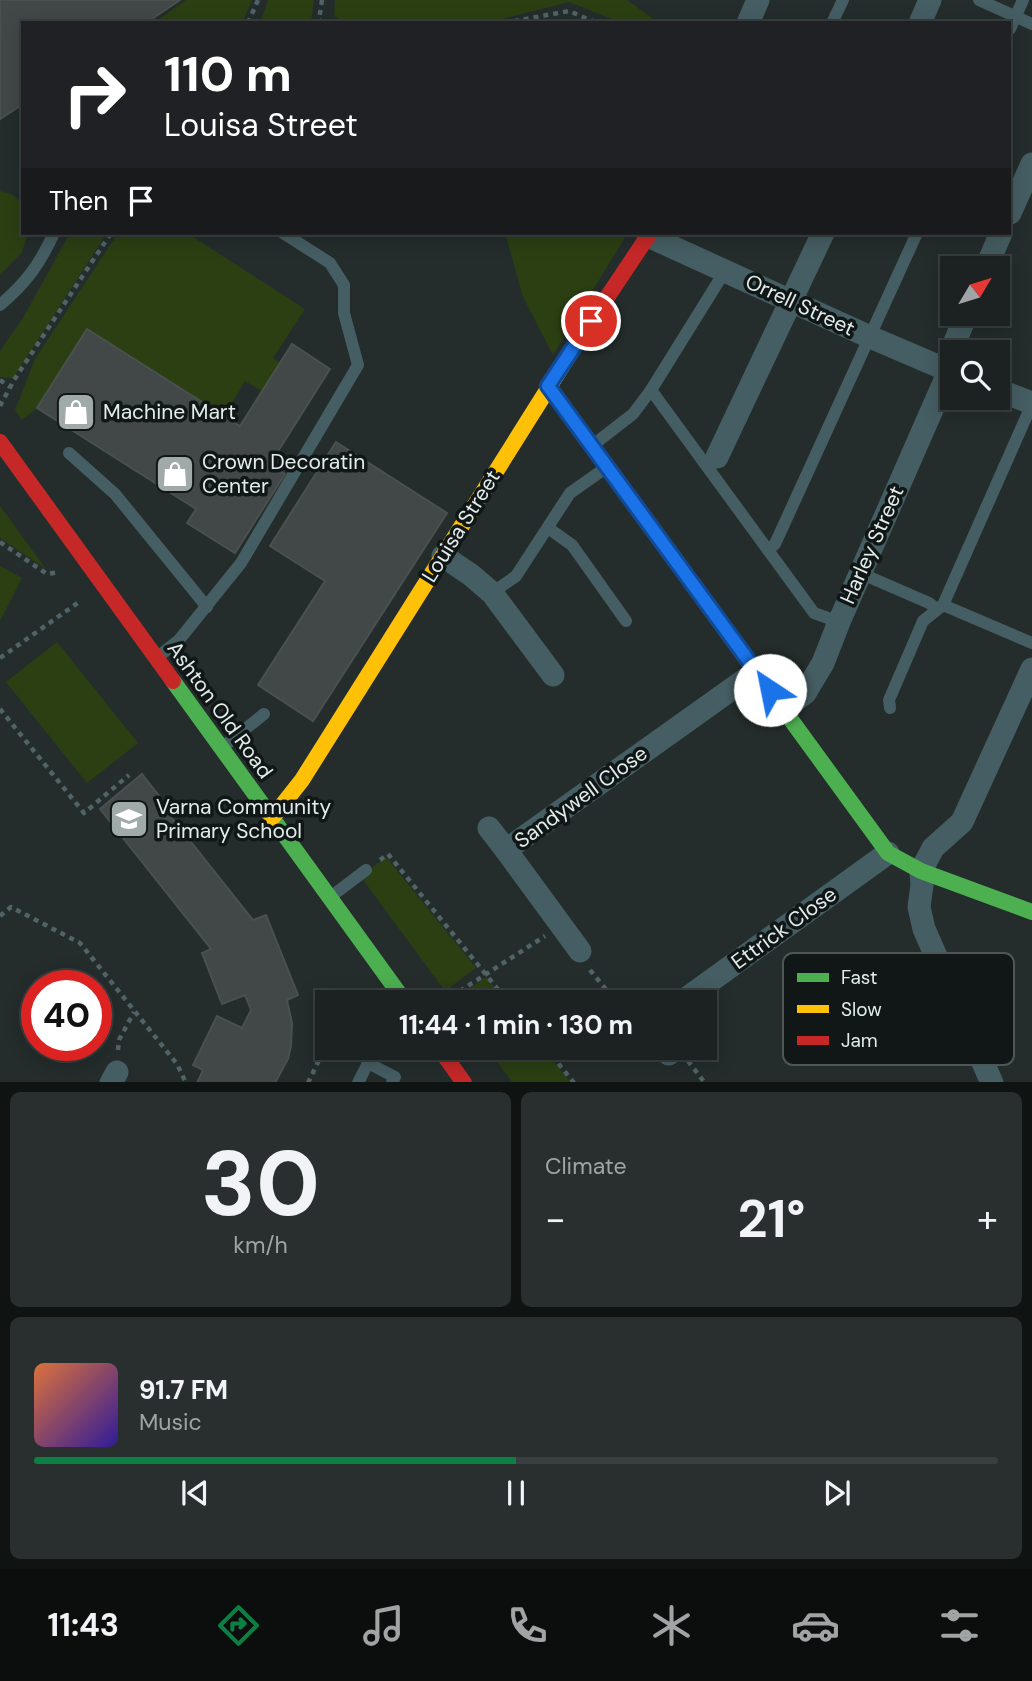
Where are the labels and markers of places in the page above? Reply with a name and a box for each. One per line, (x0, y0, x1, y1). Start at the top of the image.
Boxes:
pin (561, 291, 621, 351)
shop icon: Machine Mart (55, 391, 97, 433)
place label: Machine Mart (103, 398, 236, 426)
place label: Crown Decoratin Center (202, 448, 365, 500)
shop icon: Crown Decoratin Center (154, 453, 196, 495)
place label: Varna Community Primary School (156, 793, 331, 845)
school or university icon: Varna Community Primary School (108, 798, 150, 840)

